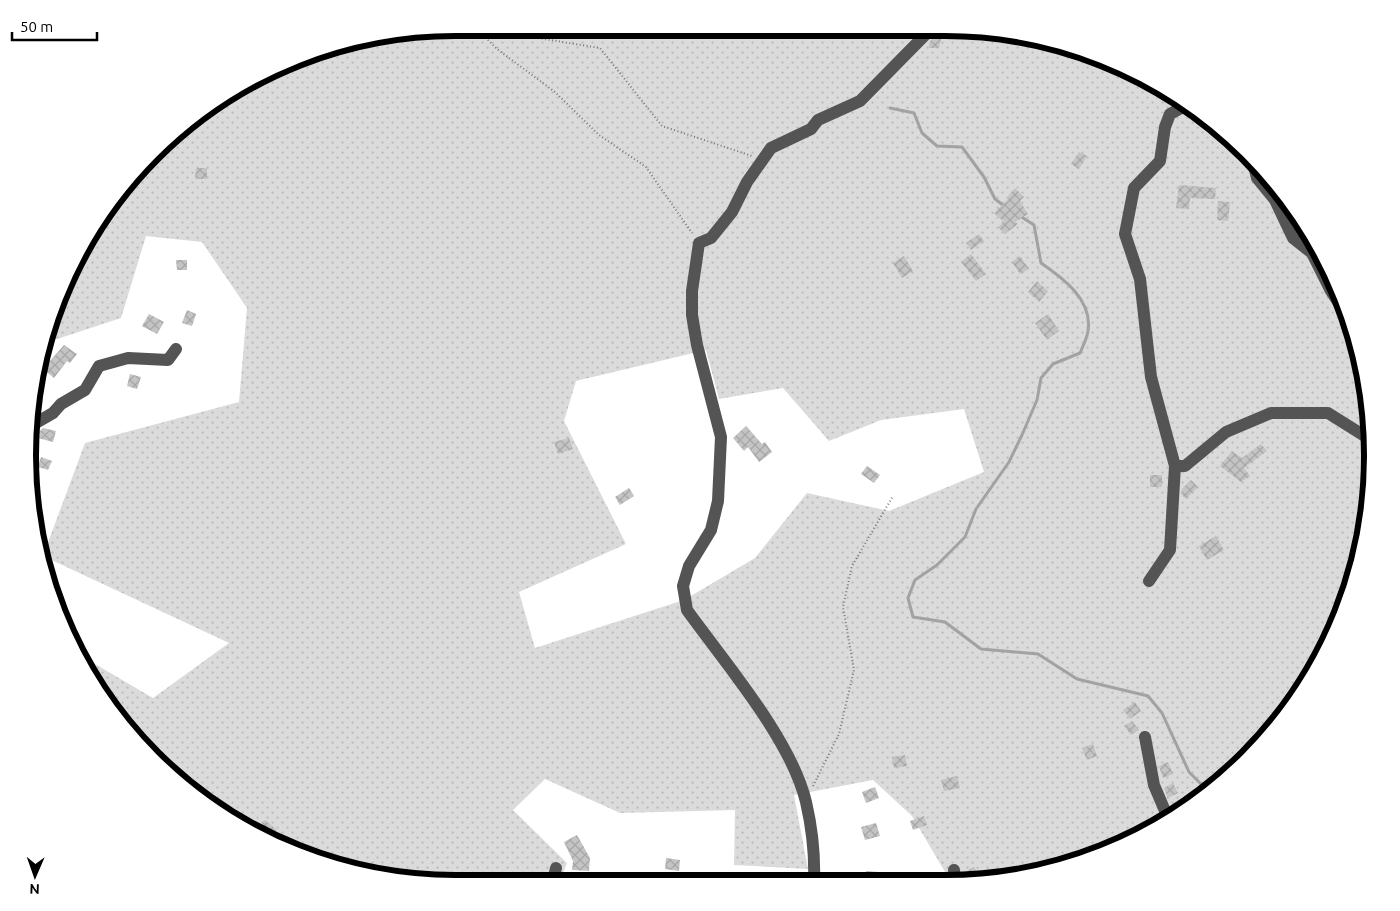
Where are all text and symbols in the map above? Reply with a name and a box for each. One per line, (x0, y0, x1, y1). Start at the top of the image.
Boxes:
scale bar (12, 10, 98, 42)
text: 50 m (20, 18, 53, 35)
north arrow (10, 851, 60, 901)
text: N (29, 881, 40, 897)

